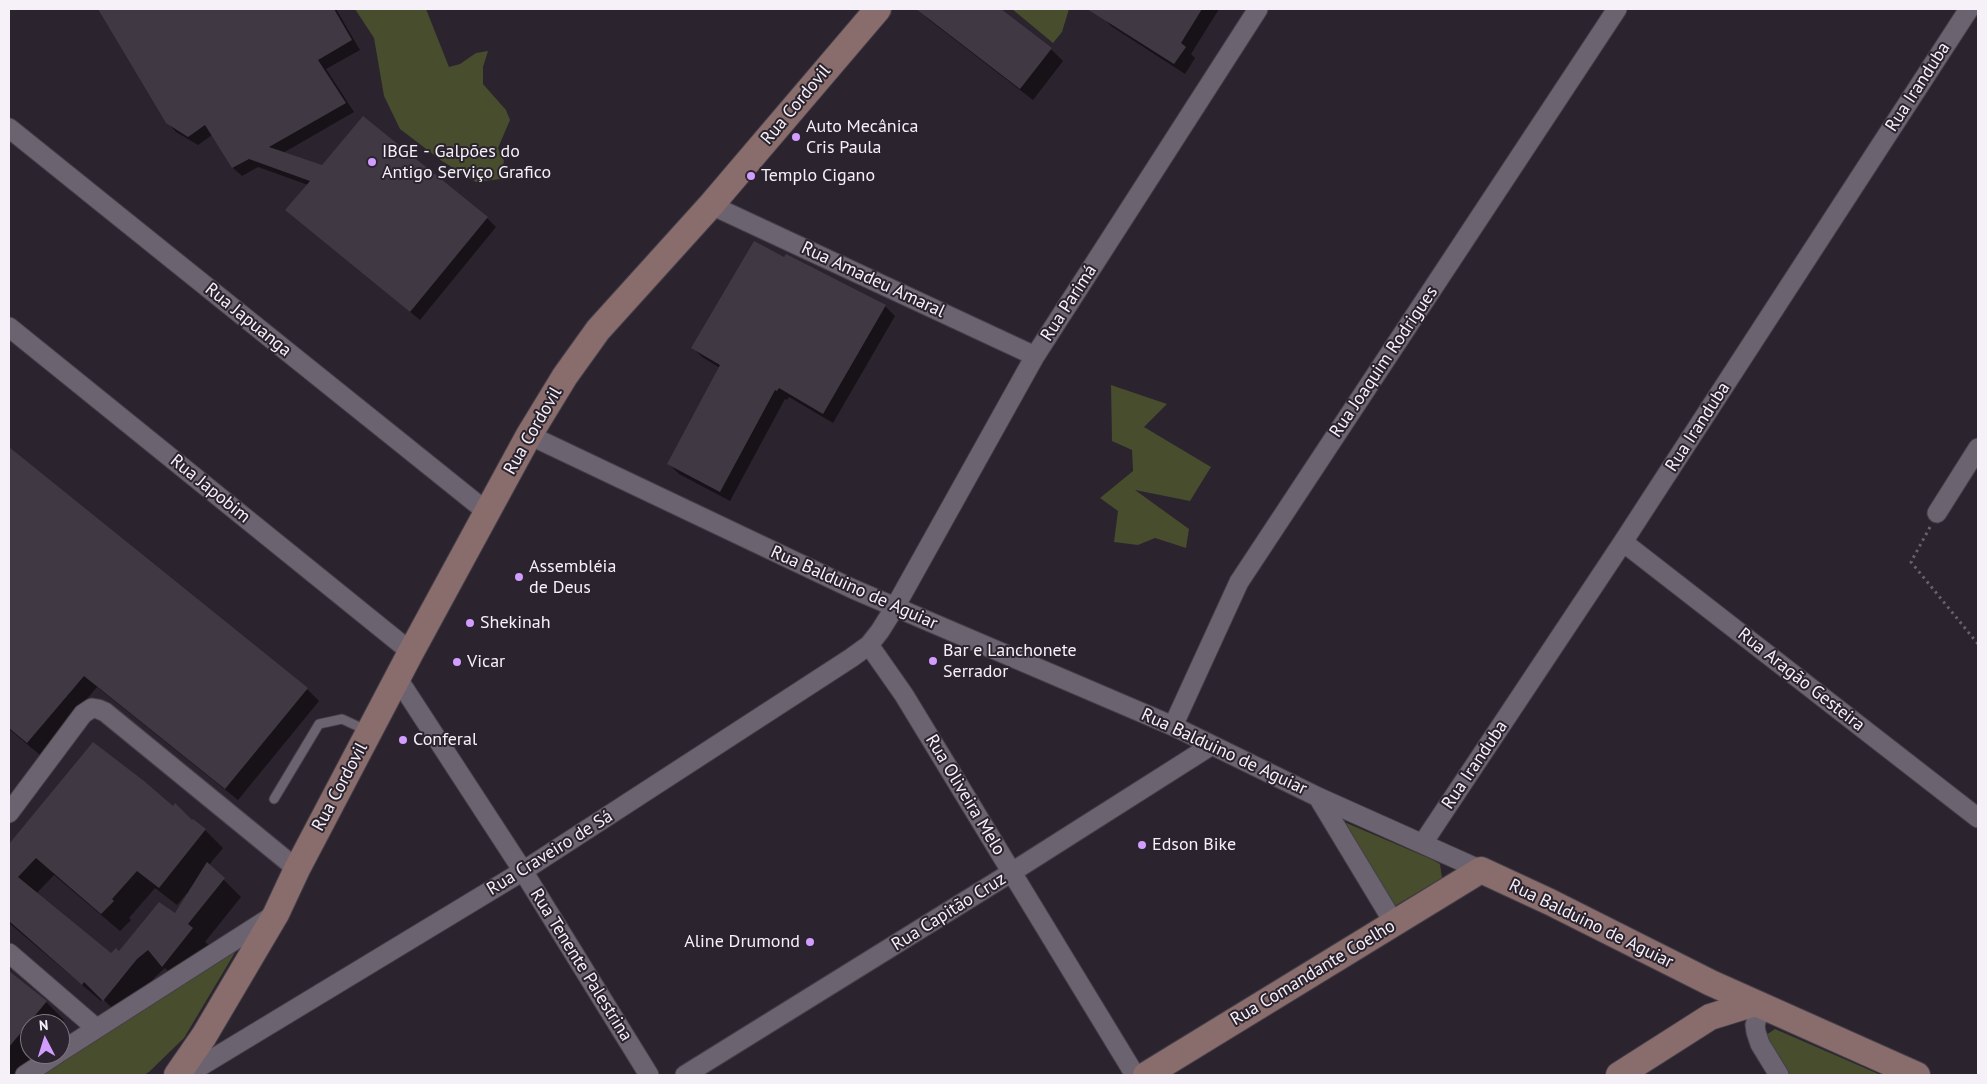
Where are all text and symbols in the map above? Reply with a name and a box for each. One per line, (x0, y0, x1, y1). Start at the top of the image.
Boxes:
street label: Rua Iranduba (1881, 38, 1955, 136)
street label: Rua Cordovil (756, 61, 836, 149)
place label: Auto Mecânica Cris Paula (806, 116, 919, 158)
marker: Auto Mecânica Cris Paula (790, 131, 802, 143)
place label: IBGE - Galpões do Antigo Serviço Grafico (382, 141, 551, 183)
marker: IBGE - Galpões do Antigo Serviço Grafico (366, 156, 378, 168)
place label: Templo Cigano (761, 165, 875, 187)
marker: Templo Cigano (745, 170, 757, 182)
street label: Rua Amadeu Amaral (798, 237, 948, 323)
street label: Rua Parimá (1036, 261, 1102, 345)
street label: Rua Japuanga (200, 279, 296, 361)
street label: Rua Joaquim Rodrigues (1325, 282, 1443, 442)
street label: Rua Iranduba (1661, 378, 1735, 476)
street label: Rua Cordovil (499, 383, 567, 479)
street label: Rua Japobim (166, 450, 254, 528)
street label: Rua Balduino de Aguiar (767, 541, 941, 635)
place label: Assembléia de Deus (529, 556, 616, 598)
marker: Assembléia de Deus (513, 571, 525, 583)
place label: Shekinah (480, 612, 551, 634)
marker: Shekinah (464, 617, 476, 629)
street label: Rua Aragão Gesteira (1733, 624, 1869, 736)
place label: Bar e Lanchonete Serrador (943, 640, 1077, 682)
place label: Vicar (467, 651, 505, 673)
marker: Bar e Lanchonete Serrador (927, 655, 939, 667)
marker: Vicar (451, 656, 463, 668)
street label: Rua Balduino de Aguiar (1138, 704, 1310, 800)
street label: Rua Iranduba (1437, 717, 1513, 813)
place label: Conferal (413, 729, 477, 751)
street label: Rua Oliveira Melo (920, 731, 1010, 859)
marker: Conferal (397, 734, 409, 746)
street label: Rua Cordovil (308, 739, 372, 835)
street label: Rua Craveiro de Sá (483, 806, 617, 900)
place label: Edson Bike (1152, 834, 1236, 856)
marker: Edson Bike (1136, 839, 1148, 851)
street label: Rua Capitão Cruz (888, 868, 1010, 956)
street label: Rua Balduino de Aguiar (1505, 875, 1677, 973)
street label: Rua Tenente Palestrina (525, 885, 637, 1045)
street label: Rua Comandante Coelho (1227, 915, 1399, 1031)
place label: Aline Drumond (684, 931, 800, 953)
marker: Aline Drumond (804, 936, 816, 948)
north arrow (20, 1014, 70, 1064)
text: N (38, 1016, 49, 1034)

